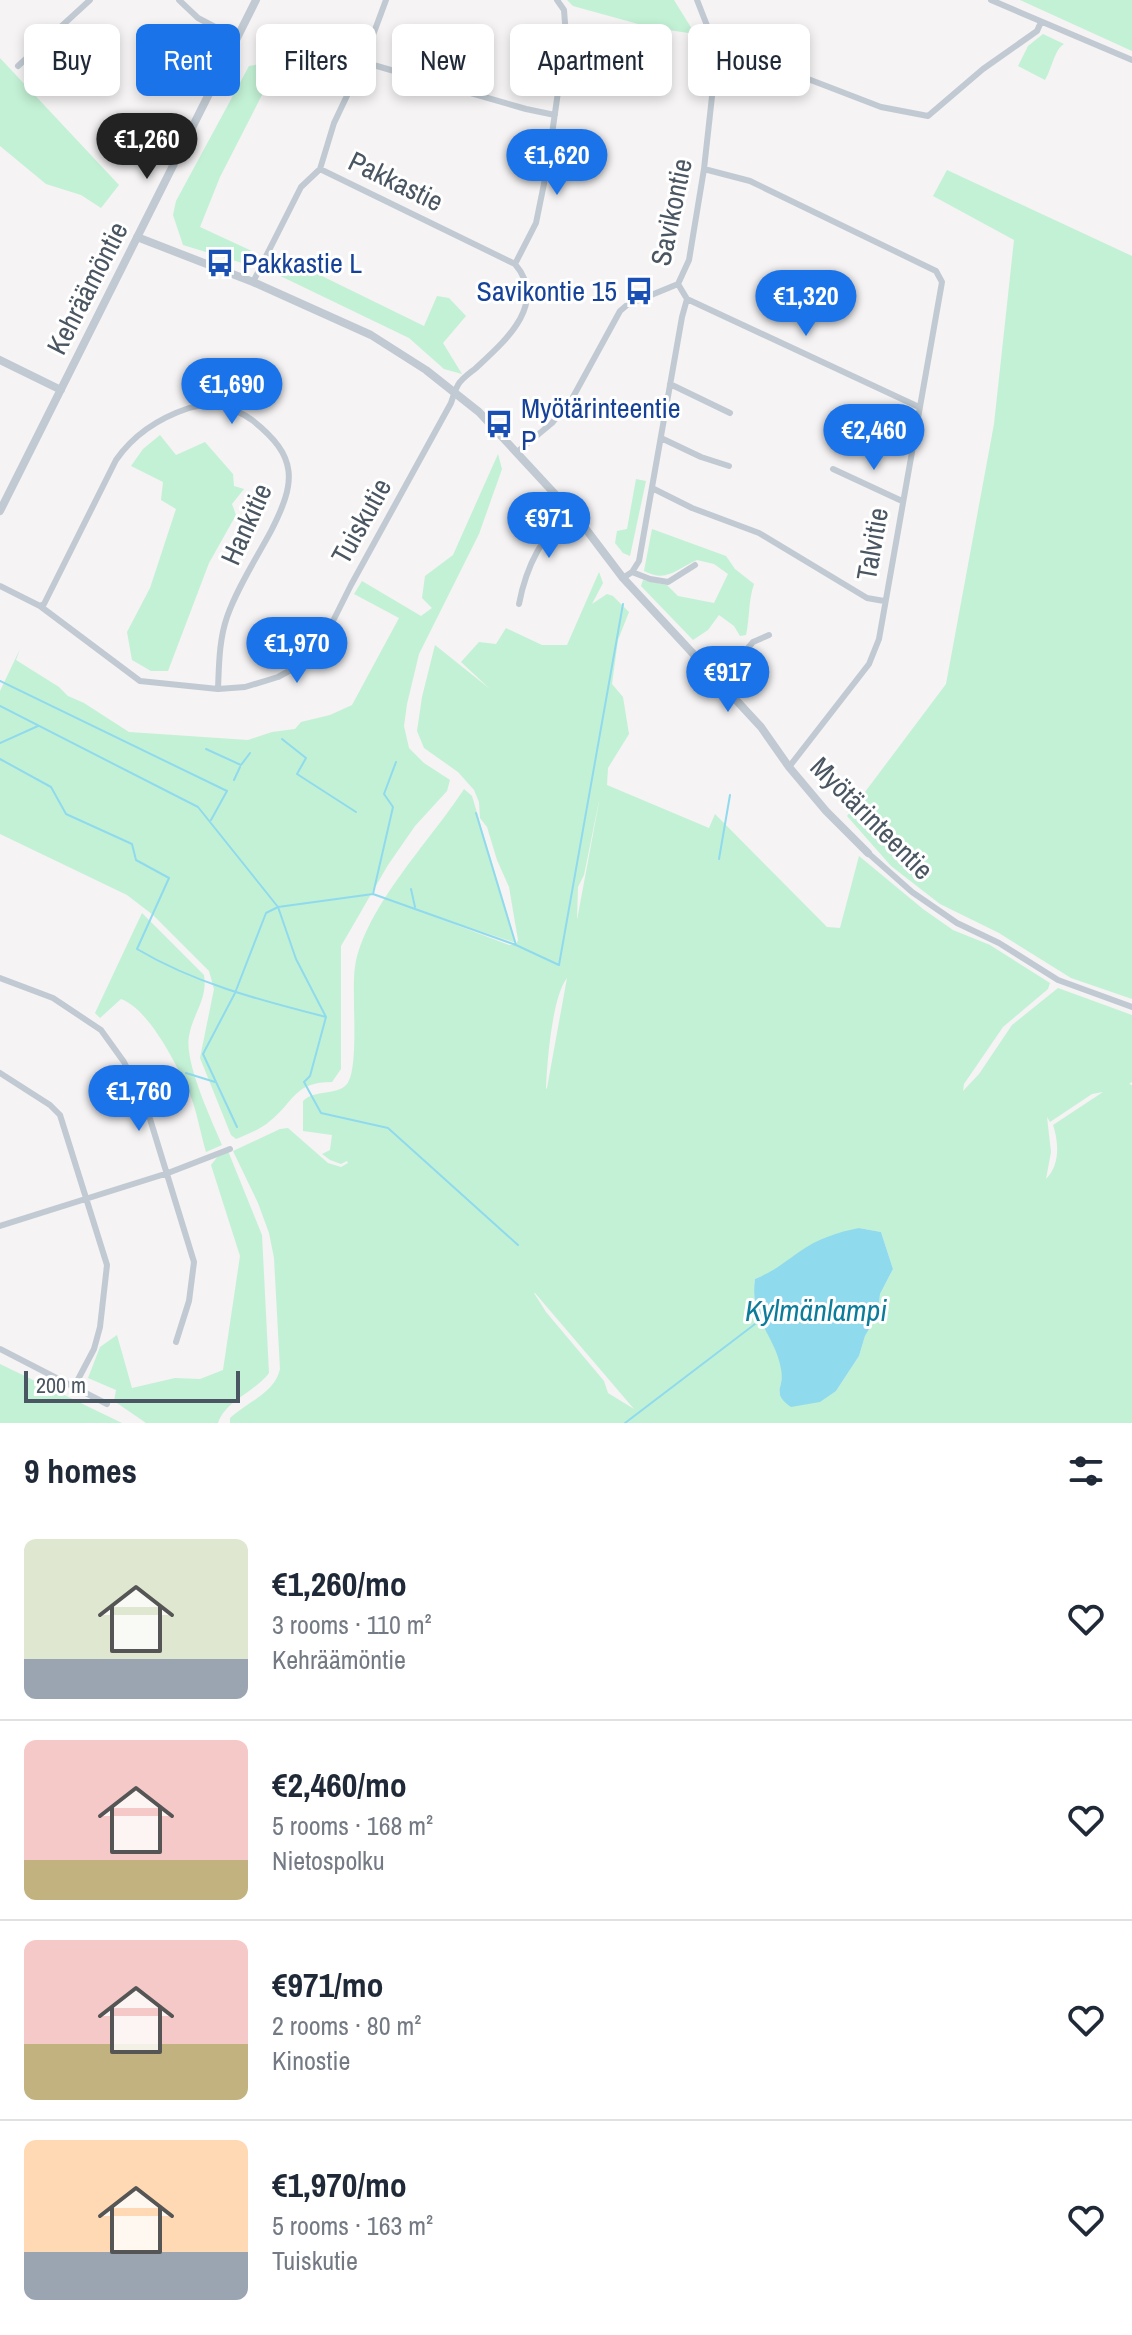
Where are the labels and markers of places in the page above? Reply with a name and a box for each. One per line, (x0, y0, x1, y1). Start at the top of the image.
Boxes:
pin: €1,260 (82, 113, 212, 181)
pin: €1,620 (492, 129, 622, 197)
place label: Pakkastie L (242, 244, 362, 282)
bus stop icon: Pakkastie L (205, 248, 235, 278)
pin: €1,320 (741, 270, 871, 338)
place label: Savikontie 15 (477, 272, 617, 310)
bus stop icon: Savikontie 15 (624, 276, 654, 306)
pin: €1,690 (167, 358, 297, 426)
place label: Myötärinteentie P (521, 389, 681, 459)
pin: €2,460 (809, 404, 939, 472)
bus stop icon: Myötärinteentie P (484, 409, 514, 439)
pin: €971 (502, 492, 596, 560)
pin: €1,970 (232, 617, 362, 685)
pin: €917 (681, 646, 775, 714)
pin: €1,760 (74, 1065, 204, 1133)

